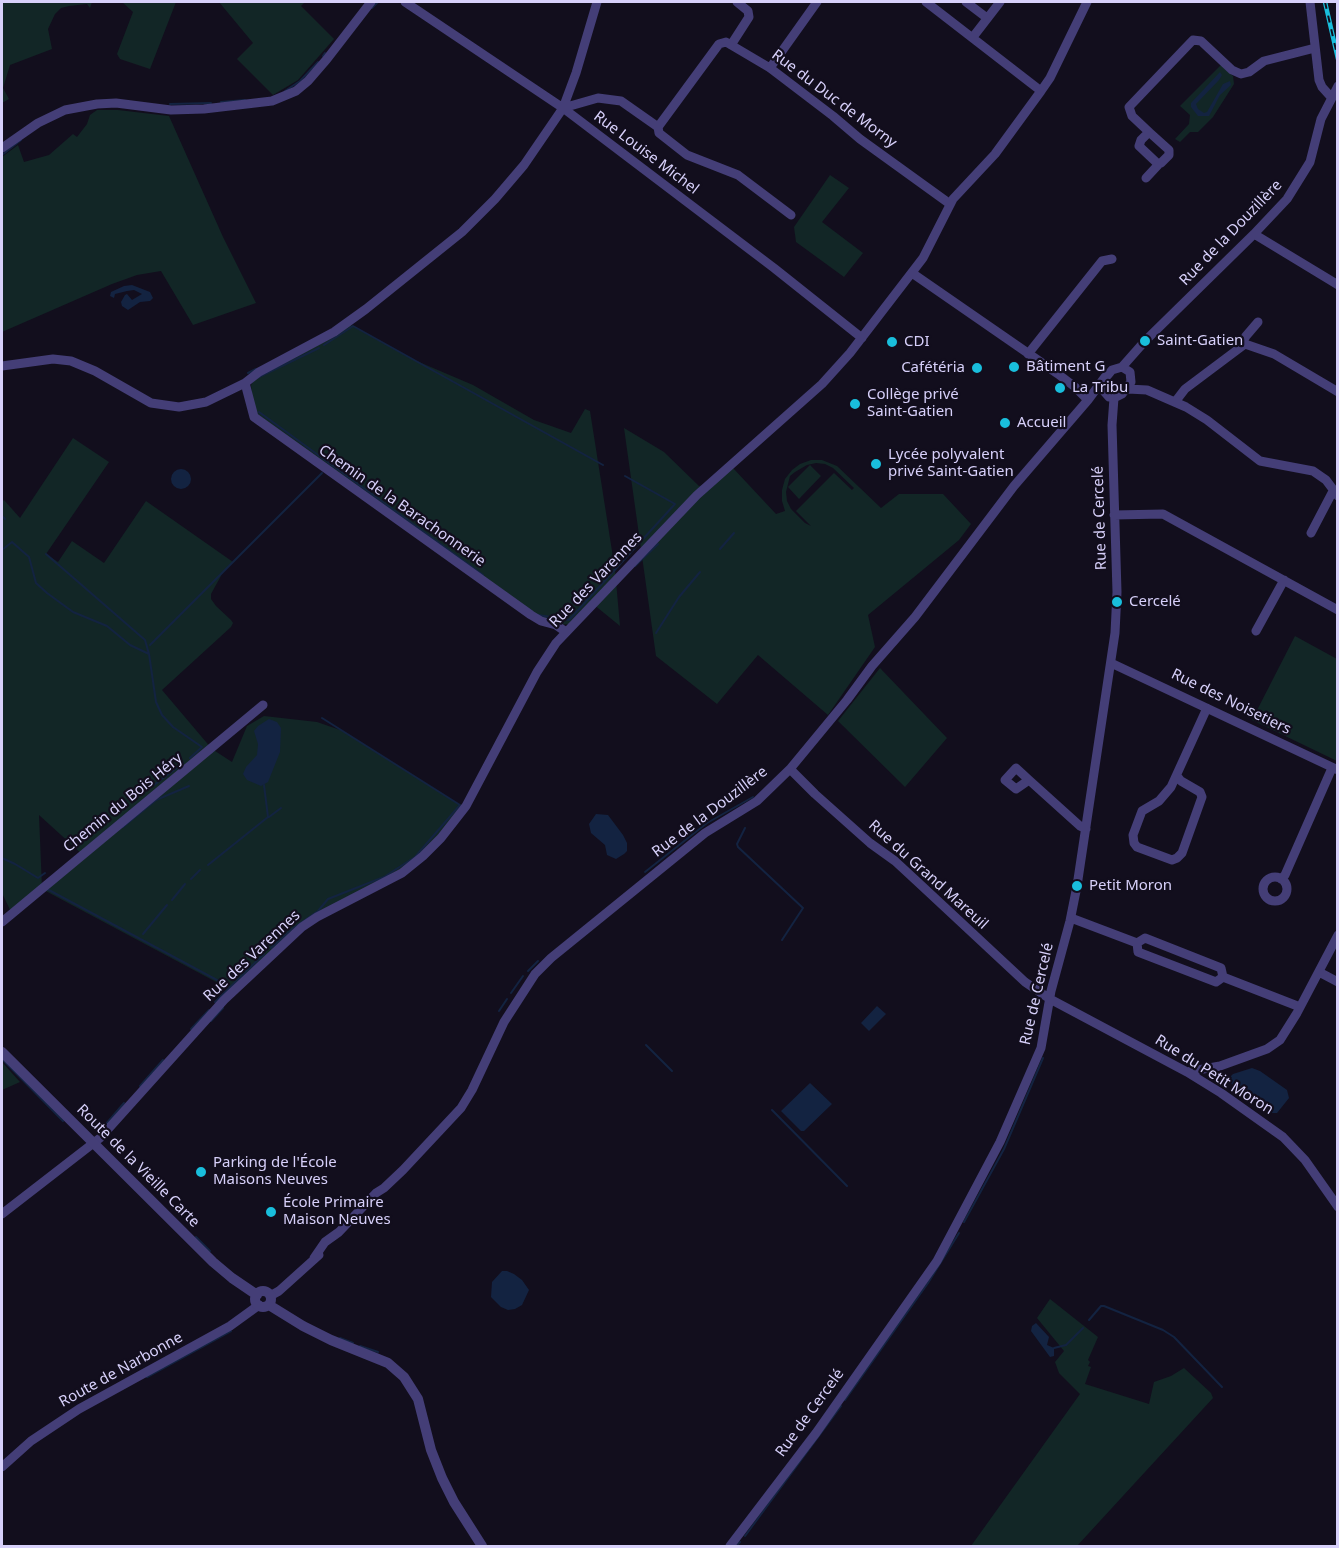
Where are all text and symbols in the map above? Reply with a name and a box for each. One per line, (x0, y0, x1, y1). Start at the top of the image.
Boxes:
street label: Rue du Duc de Morny (768, 46, 900, 152)
street label: Rue Louise Michel (590, 108, 702, 198)
street label: Rue de la Douzillère (1176, 177, 1286, 289)
place label: Saint-Gatien (1157, 332, 1243, 350)
place label: CDI (904, 333, 930, 351)
marker: Saint-Gatien (1138, 334, 1152, 348)
marker: CDI (885, 335, 899, 349)
place label: Bâtiment G (1026, 358, 1105, 376)
place label: Cafétéria (901, 359, 965, 377)
marker: Bâtiment G (1007, 360, 1021, 374)
marker: Cafétéria (970, 361, 984, 375)
place label: La Tribu (1072, 379, 1128, 397)
marker: La Tribu (1053, 381, 1067, 395)
place label: Collège privé Saint-Gatien (867, 386, 959, 421)
marker: Collège privé Saint-Gatien (848, 397, 862, 411)
place label: Accueil (1017, 414, 1066, 432)
marker: Accueil (998, 416, 1012, 430)
street label: Chemin de la Barachonnerie (315, 441, 489, 571)
place label: Lycée polyvalent privé Saint-Gatien (888, 446, 1014, 481)
marker: Lycée polyvalent privé Saint-Gatien (869, 457, 883, 471)
street label: Rue de Cercelé (1089, 466, 1111, 570)
street label: Rue des Varennes (546, 529, 646, 631)
place label: Cercelé (1129, 593, 1181, 611)
marker: Cercelé (1110, 595, 1124, 609)
street label: Rue des Noisetiers (1168, 665, 1294, 739)
street label: Chemin du Bois Héry (60, 749, 186, 857)
street label: Rue de la Douzillère (649, 763, 771, 861)
street label: Rue du Grand Mareuil (865, 817, 991, 933)
place label: Petit Moron (1089, 877, 1172, 895)
marker: Petit Moron (1070, 879, 1084, 893)
street label: Rue des Varennes (200, 907, 304, 1005)
street label: Rue de Cercelé (1016, 941, 1058, 1047)
street label: Rue du Petit Moron (1151, 1031, 1277, 1119)
street label: Route de la Vieille Carte (73, 1101, 203, 1231)
place label: Parking de l'École Maisons Neuves (213, 1154, 337, 1189)
marker: Parking de l'École Maisons Neuves (194, 1165, 208, 1179)
place label: École Primaire Maison Neuves (283, 1194, 391, 1229)
marker: École Primaire Maison Neuves (264, 1205, 278, 1219)
street label: Route de Narbonne (56, 1329, 186, 1411)
street label: Rue de Cercelé (772, 1365, 848, 1461)

